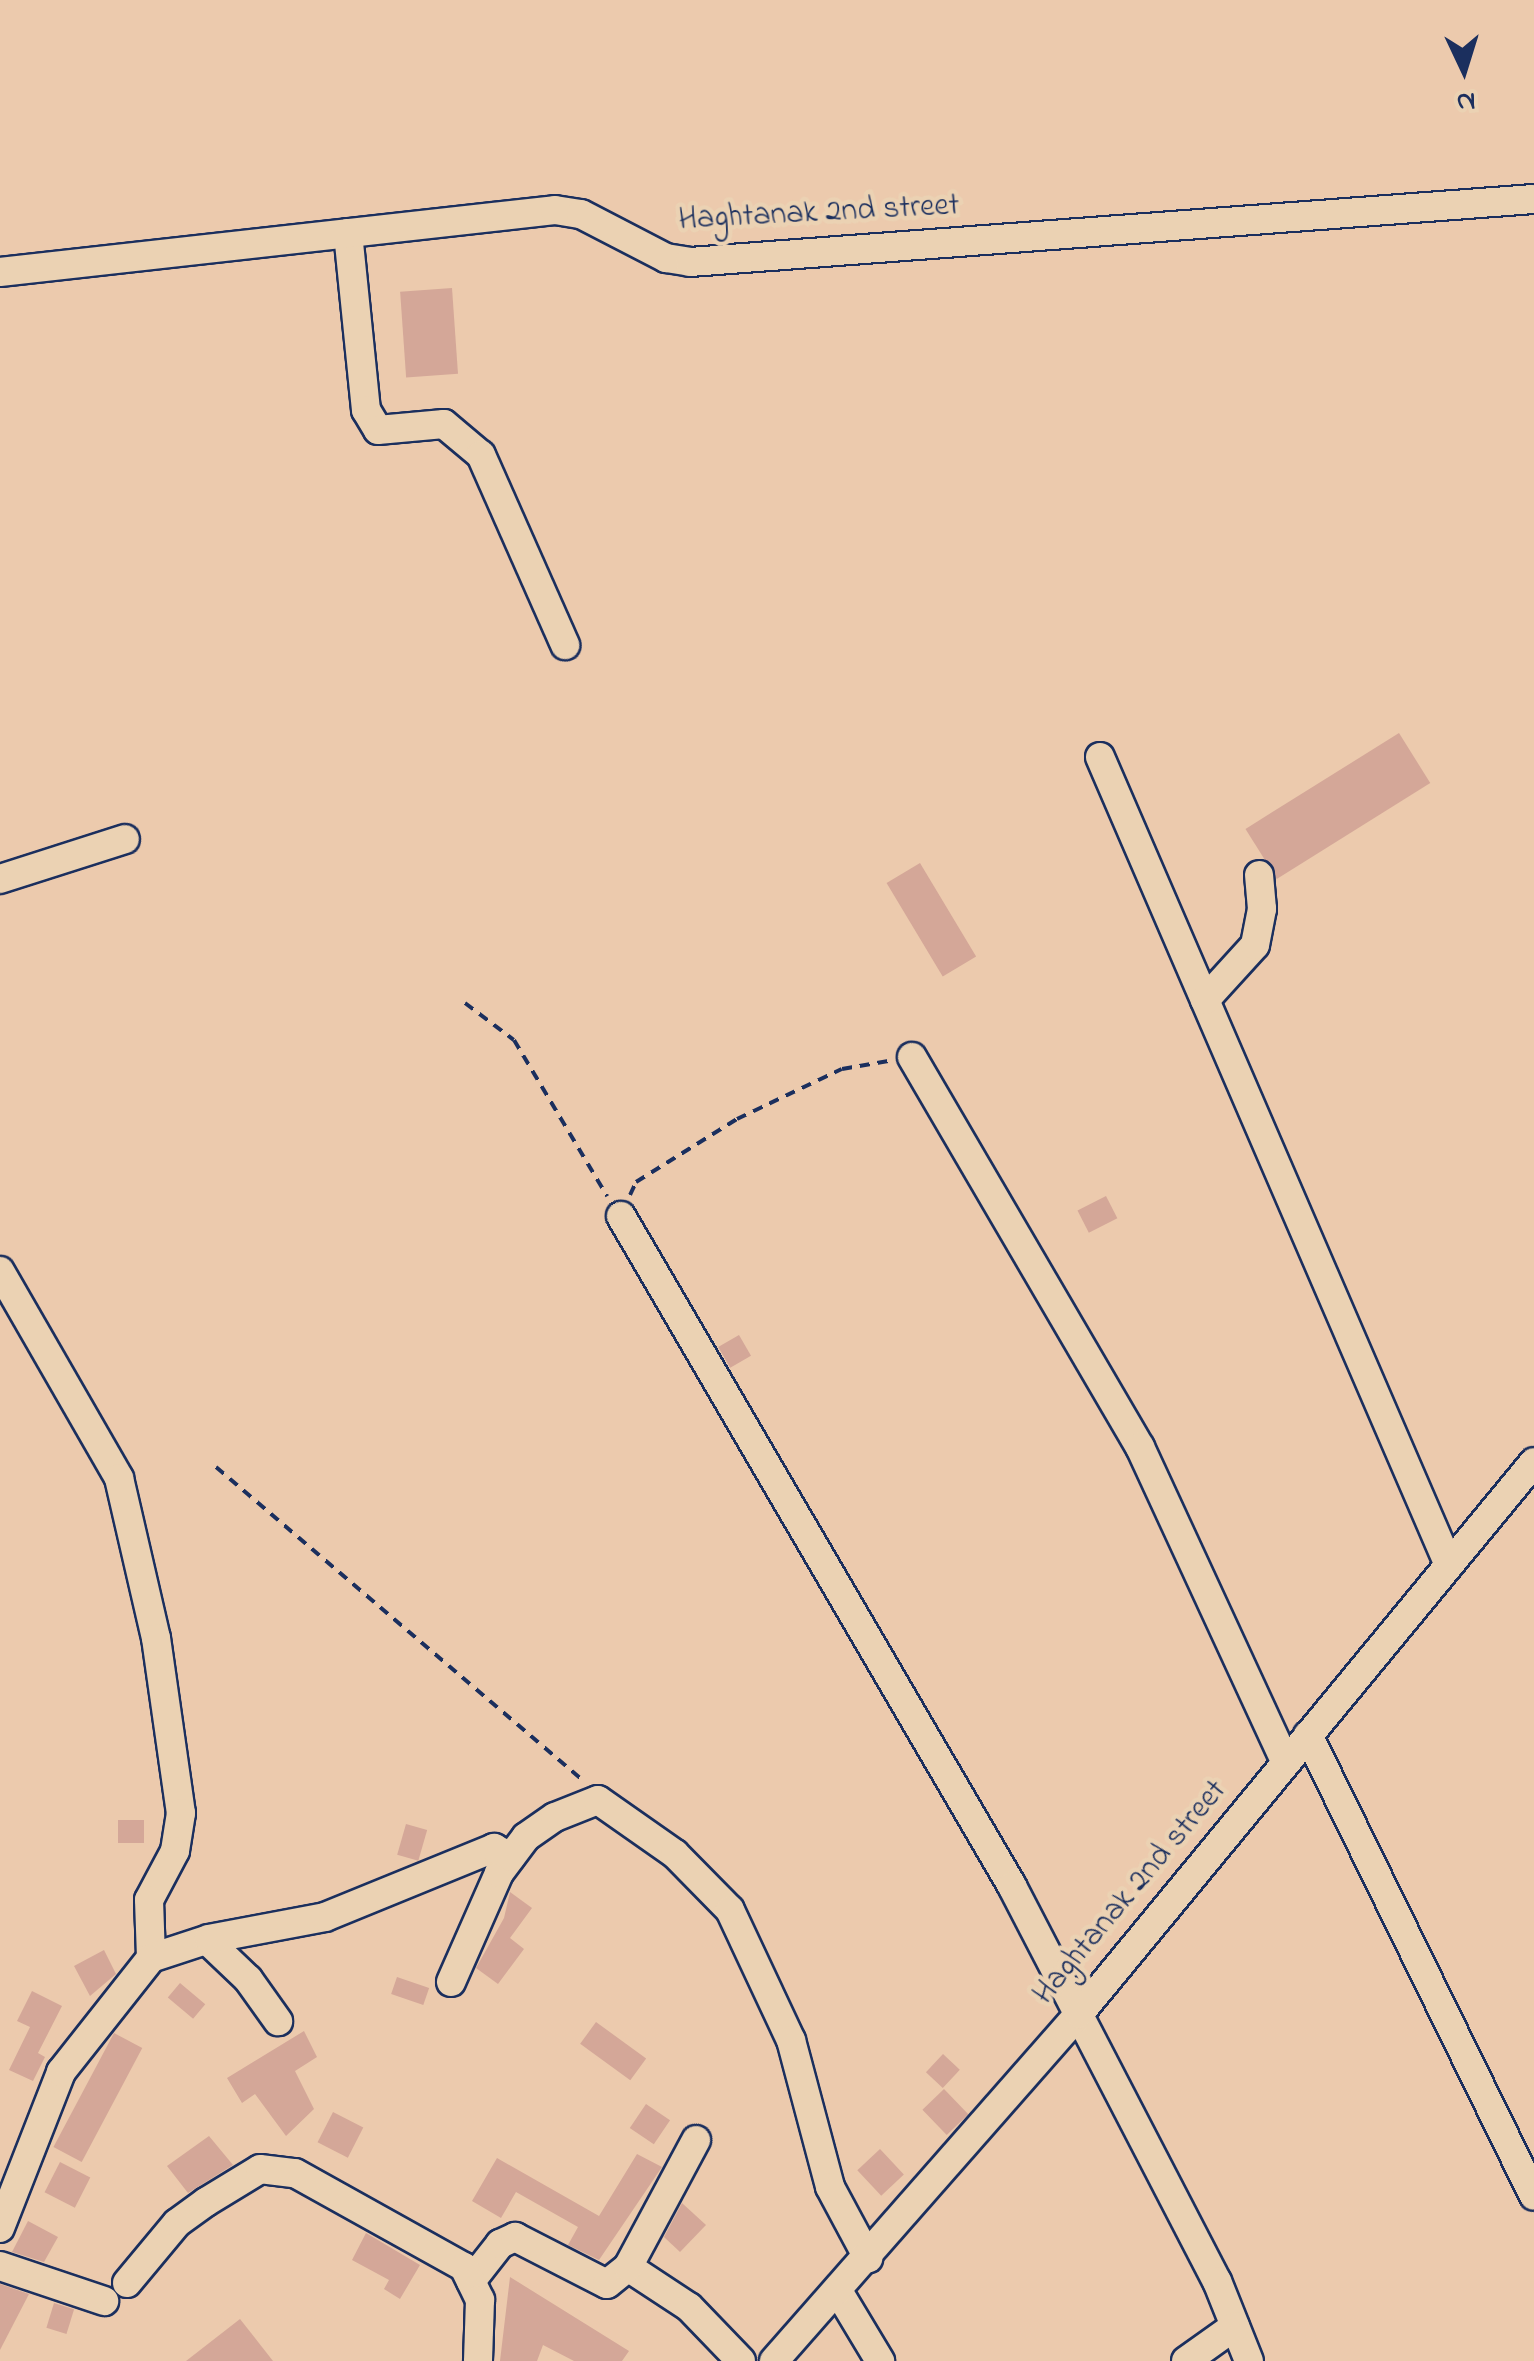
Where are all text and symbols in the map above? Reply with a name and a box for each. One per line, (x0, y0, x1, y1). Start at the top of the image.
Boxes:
north arrow (1414, 20, 1514, 120)
text: N (1455, 79, 1477, 122)
street label: Haghtanak 2nd street (678, 187, 960, 241)
street label: Haghtanak 2nd street (1026, 1773, 1236, 2013)

